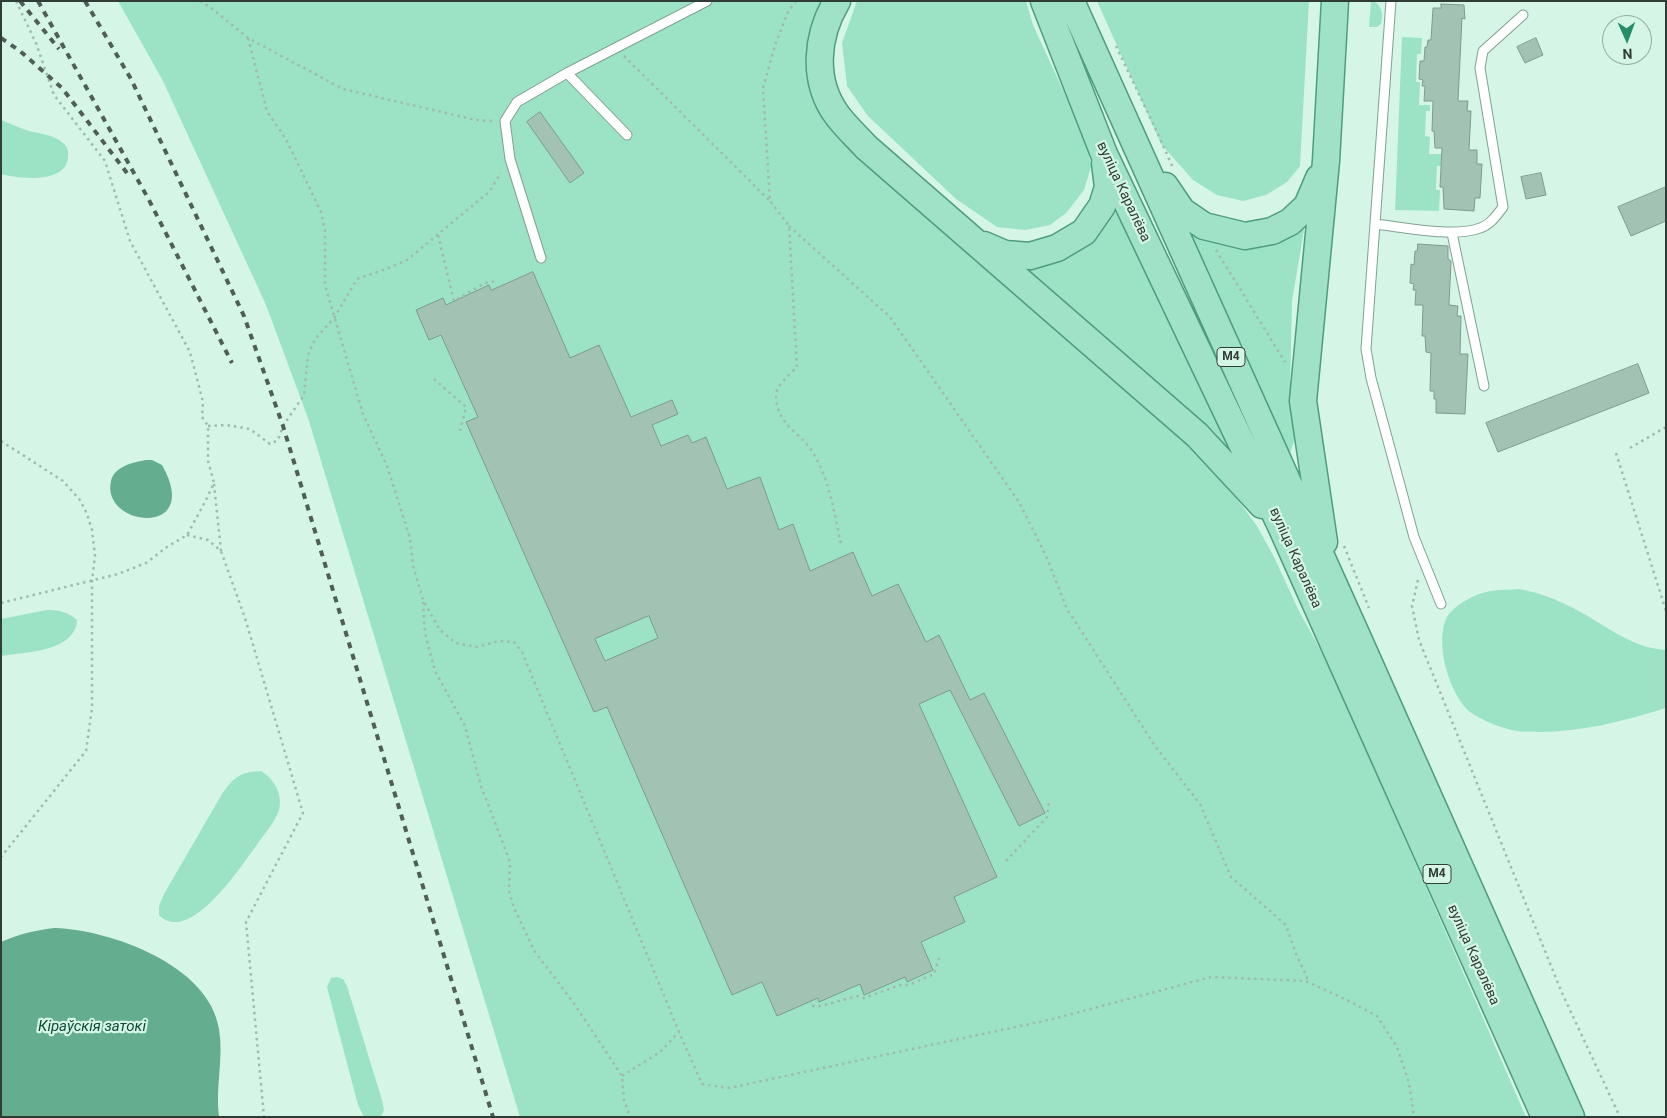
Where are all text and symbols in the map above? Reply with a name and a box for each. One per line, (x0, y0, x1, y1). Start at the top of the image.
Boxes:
north arrow (1602, 15, 1652, 65)
text: N (1622, 46, 1633, 62)
street label: вуліца Каралёва (1092, 139, 1154, 245)
road number: М4 (1217, 348, 1245, 367)
street label: вуліца Каралёва (1265, 505, 1325, 611)
road number: М4 (1423, 864, 1451, 884)
street label: вуліца Каралёва (1443, 902, 1503, 1008)
water label: Кіраўскія затокі (38, 1018, 146, 1036)

